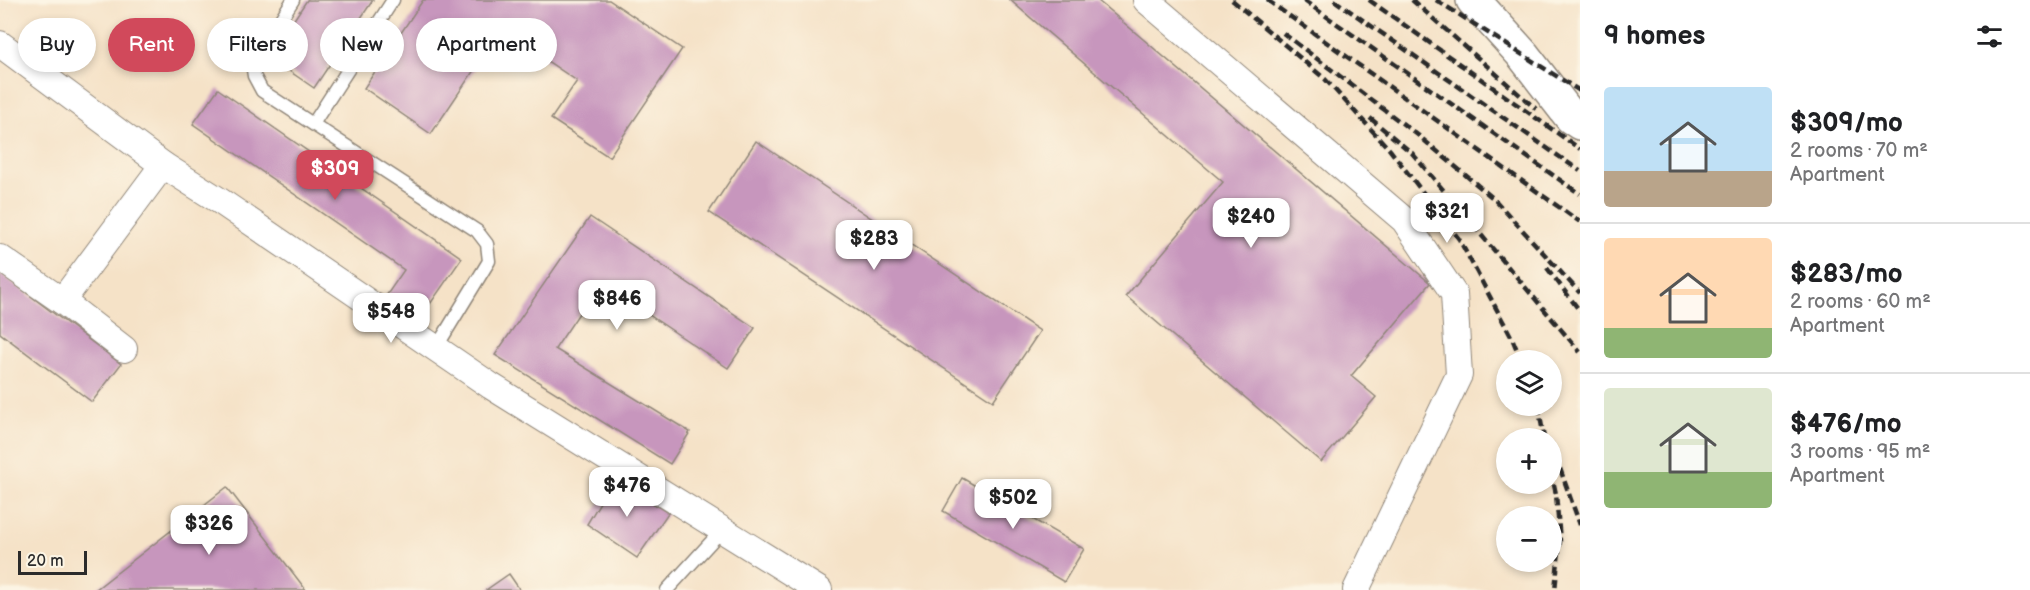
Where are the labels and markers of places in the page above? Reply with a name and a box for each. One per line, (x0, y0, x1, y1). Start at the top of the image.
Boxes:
pin: $309 (299, 150, 371, 201)
pin: $321 (1411, 193, 1483, 244)
pin: $240 (1215, 198, 1287, 249)
pin: $283 (838, 220, 910, 271)
pin: $846 (581, 280, 653, 331)
pin: $548 (355, 293, 427, 344)
pin: $476 (591, 467, 663, 518)
pin: $502 (977, 479, 1049, 530)
pin: $326 (173, 505, 245, 556)

